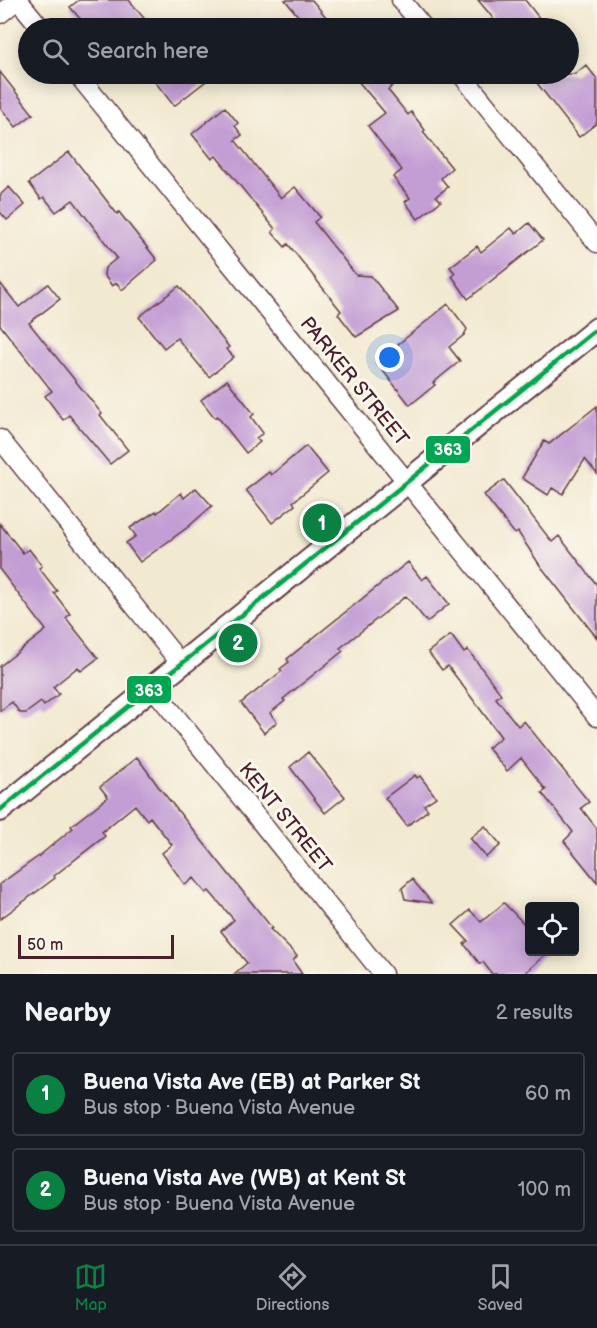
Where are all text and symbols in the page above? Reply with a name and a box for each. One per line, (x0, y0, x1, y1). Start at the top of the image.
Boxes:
search box (18, 18, 579, 84)
icon: search (39, 35, 72, 68)
text: Search here (87, 38, 209, 65)
street label: PARKER STREET (295, 312, 414, 451)
your location (375, 343, 404, 372)
line badge: 363 (425, 435, 471, 464)
text: 363 (434, 441, 462, 460)
pin: 1 (302, 500, 342, 546)
pin: 2 (218, 620, 258, 666)
line badge: 363 (126, 675, 172, 704)
text: 363 (135, 682, 163, 701)
street label: KENT STREET (234, 758, 337, 877)
map controls (525, 902, 579, 956)
button: locate (525, 902, 579, 956)
scale bar (18, 932, 174, 960)
text: 50 m (27, 936, 63, 955)
text: Nearby (24, 998, 111, 1029)
text: 2 results (496, 1001, 573, 1025)
text: Buena Vista Ave (EB) at Parker St (83, 1069, 420, 1096)
text: 1 (41, 1082, 50, 1106)
text: 60 m (525, 1082, 571, 1106)
text: Bus stop · Buena Vista Avenue (83, 1096, 355, 1120)
text: Buena Vista Ave (WB) at Kent St (83, 1165, 406, 1192)
text: 2 (40, 1178, 51, 1202)
text: 100 m (518, 1178, 571, 1202)
text: Bus stop · Buena Vista Avenue (83, 1192, 355, 1216)
tab: Map (74, 1260, 107, 1315)
tab: Directions (256, 1260, 329, 1315)
tab: Saved (478, 1260, 523, 1315)

